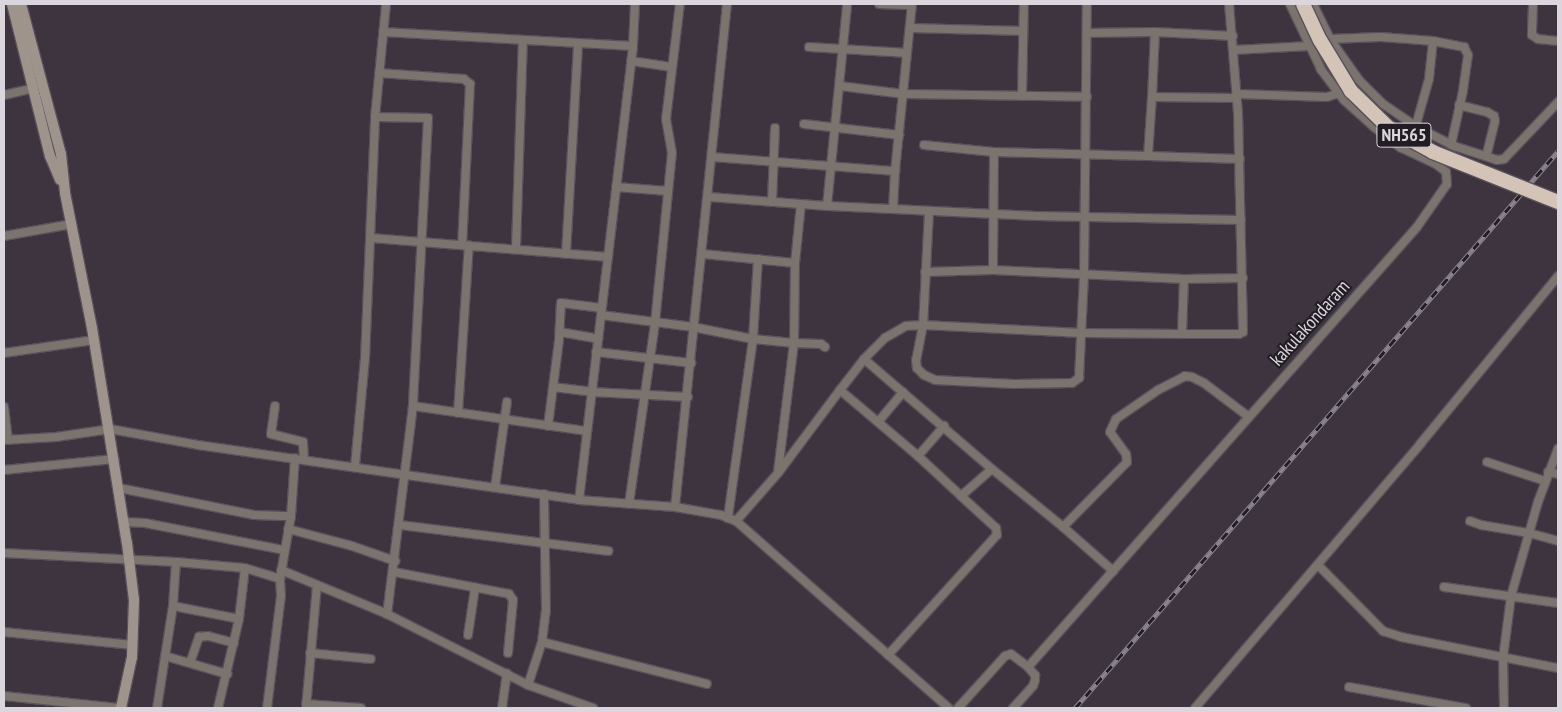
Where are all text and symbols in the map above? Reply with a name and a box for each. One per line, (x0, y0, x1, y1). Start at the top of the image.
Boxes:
road number: NH565 (1375, 120, 1433, 150)
street label: kakulakondaram (1266, 275, 1354, 371)

